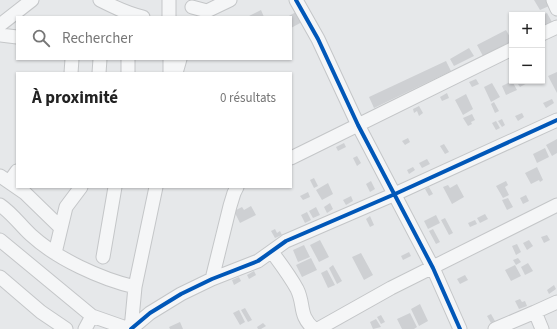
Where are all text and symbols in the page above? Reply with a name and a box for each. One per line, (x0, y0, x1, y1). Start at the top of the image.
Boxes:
map controls (509, 12, 545, 84)
button: + (509, 12, 545, 48)
search box (16, 16, 292, 60)
icon: search (30, 27, 52, 49)
text: Rechercher (62, 28, 133, 49)
button: − (509, 48, 545, 84)
text: À proximité (32, 86, 118, 110)
text: 0 résultats (220, 89, 276, 107)

